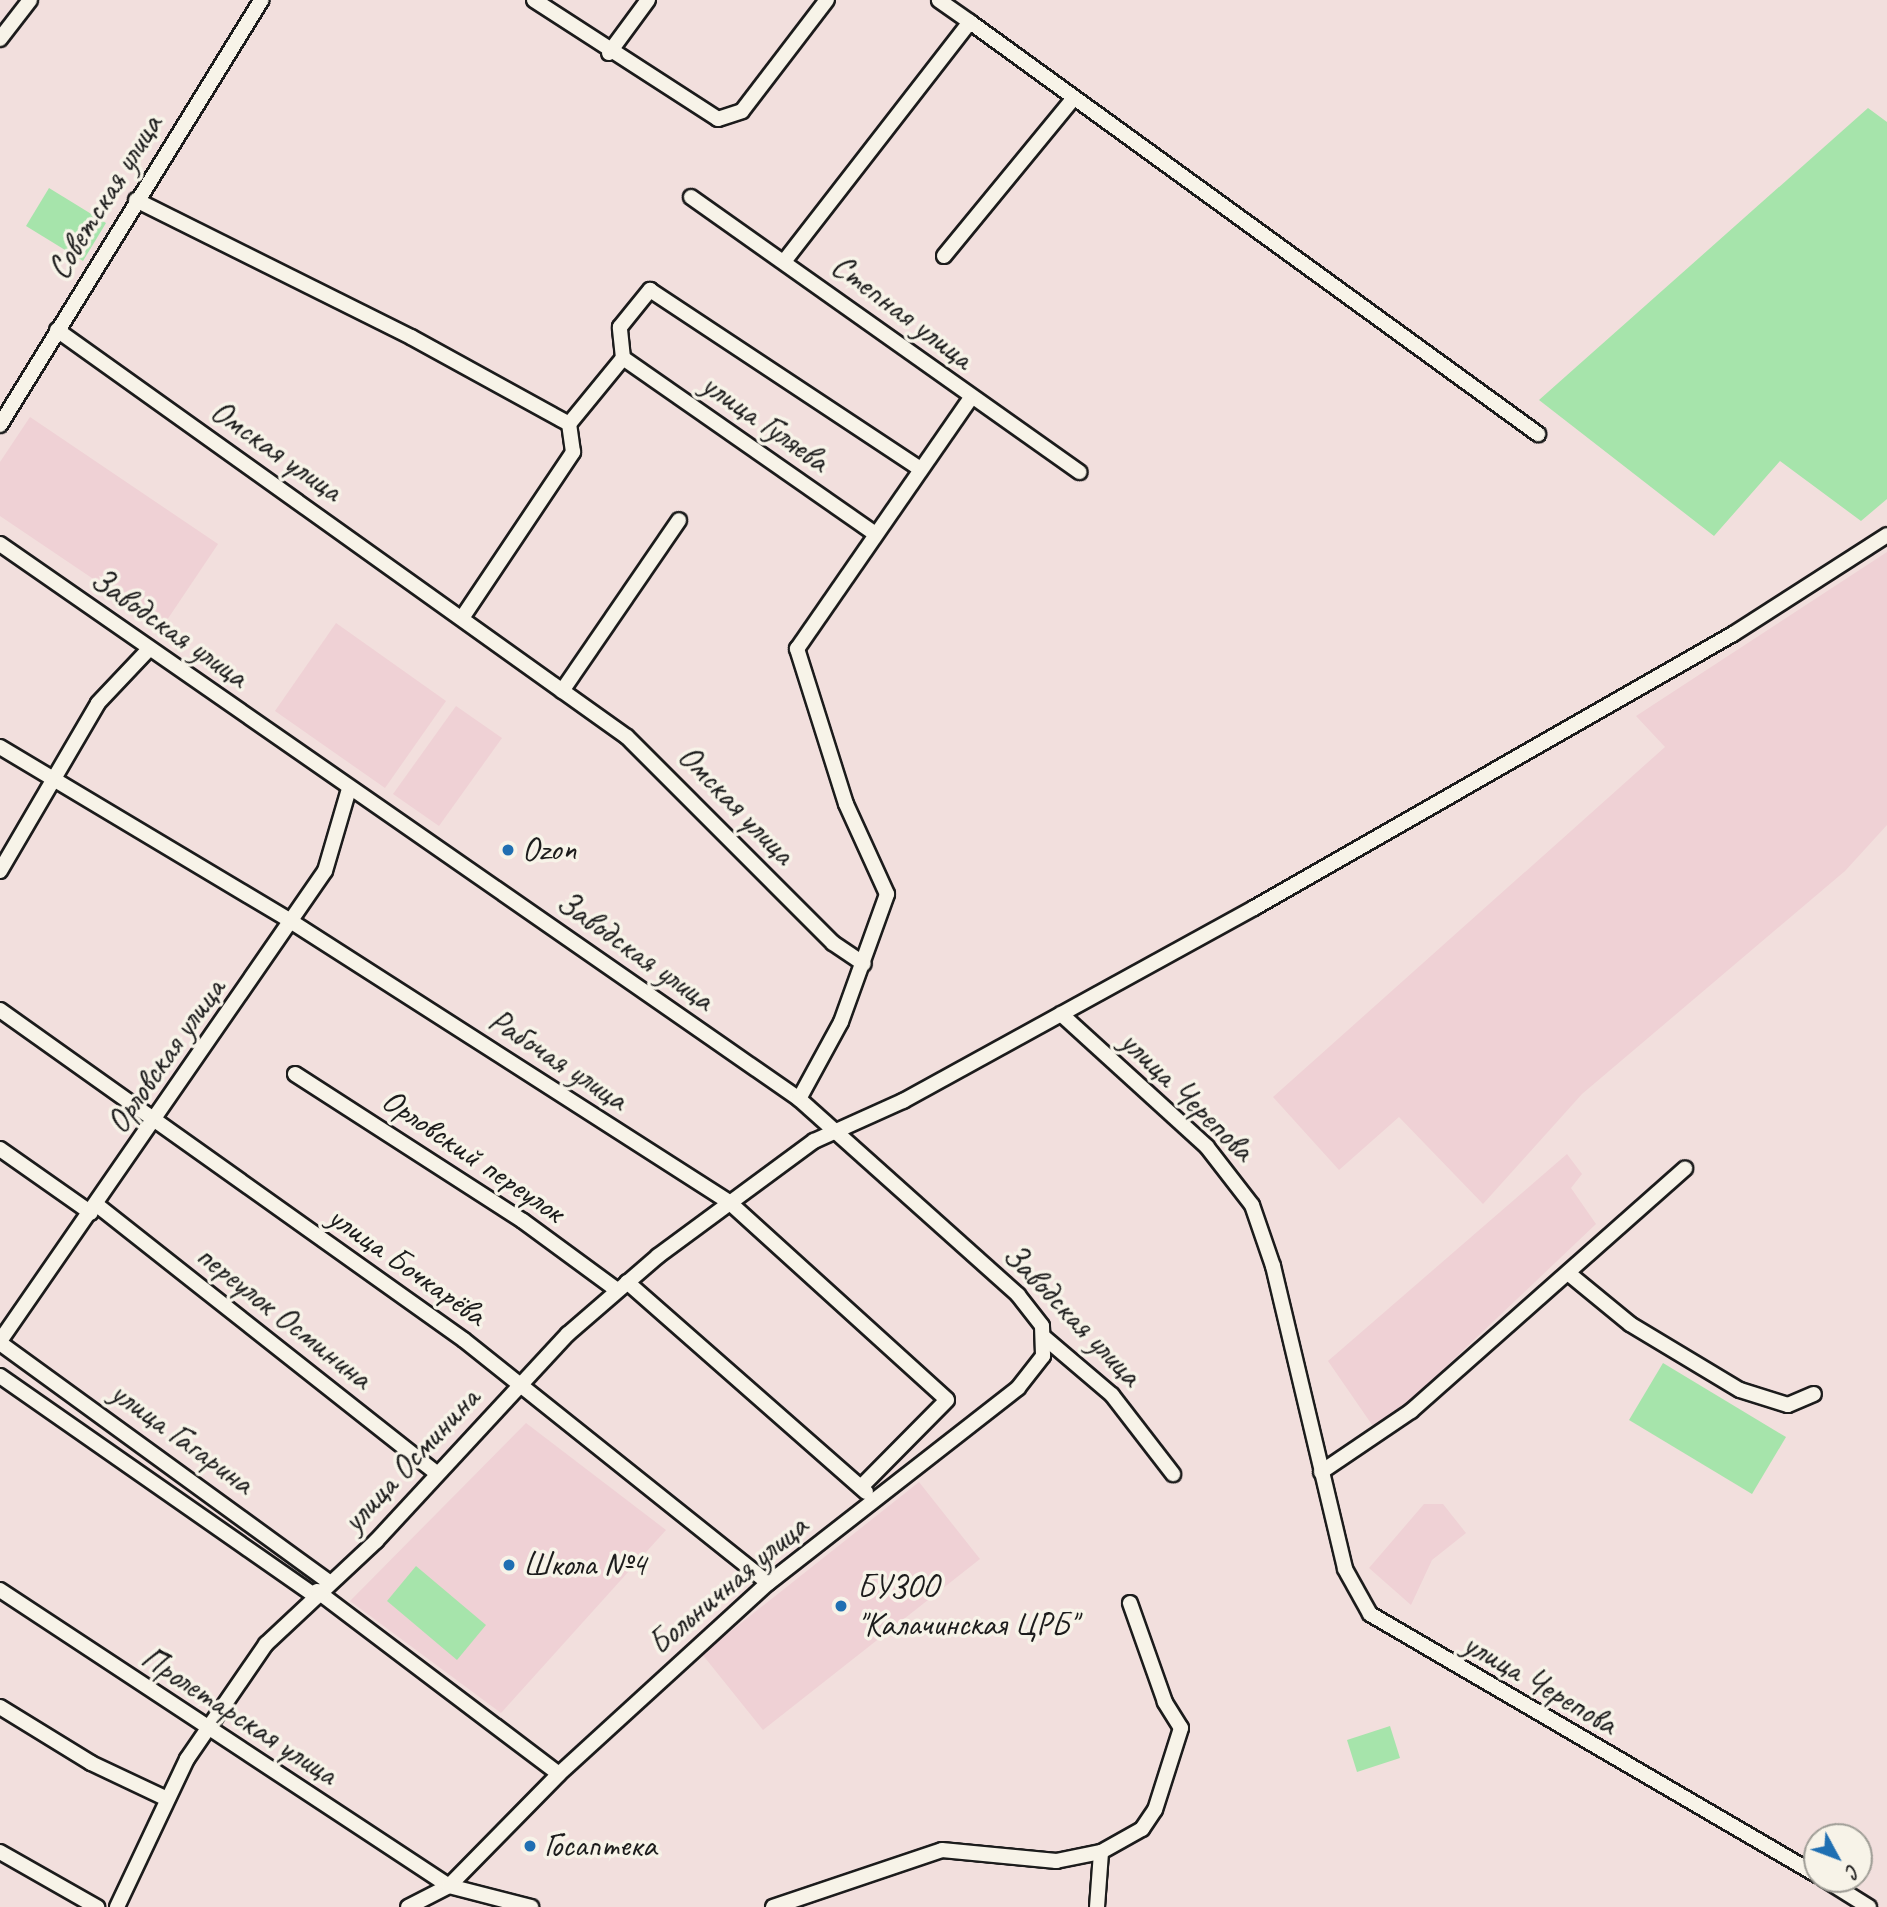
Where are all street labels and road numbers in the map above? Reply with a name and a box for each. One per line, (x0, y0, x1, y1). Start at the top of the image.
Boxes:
street label: Советская улица (38, 106, 172, 288)
street label: Степная улица (824, 246, 980, 378)
street label: улица Гуляева (694, 365, 836, 481)
street label: Омская улица (202, 391, 350, 511)
street label: Заводская улица (82, 558, 256, 698)
street label: Омская улица (669, 736, 803, 874)
street label: Заводская улица (548, 881, 722, 1021)
street label: Орловская улица (98, 971, 234, 1141)
street label: Рабочая улица (480, 1000, 636, 1120)
street label: улица Черепова (1111, 1022, 1263, 1170)
street label: Орловский переулок (374, 1080, 572, 1232)
street label: улица Бочкарёва (320, 1197, 494, 1335)
street label: Заводская улица (993, 1234, 1151, 1396)
street label: переулок Осминина (187, 1235, 381, 1399)
street label: улица Гагарина (102, 1372, 262, 1504)
street label: улица Осминина (333, 1378, 489, 1542)
street label: Больничная улица (640, 1506, 816, 1664)
street label: улица Черепова (1455, 1624, 1625, 1744)
street label: Пролетарская улица (133, 1637, 345, 1795)

